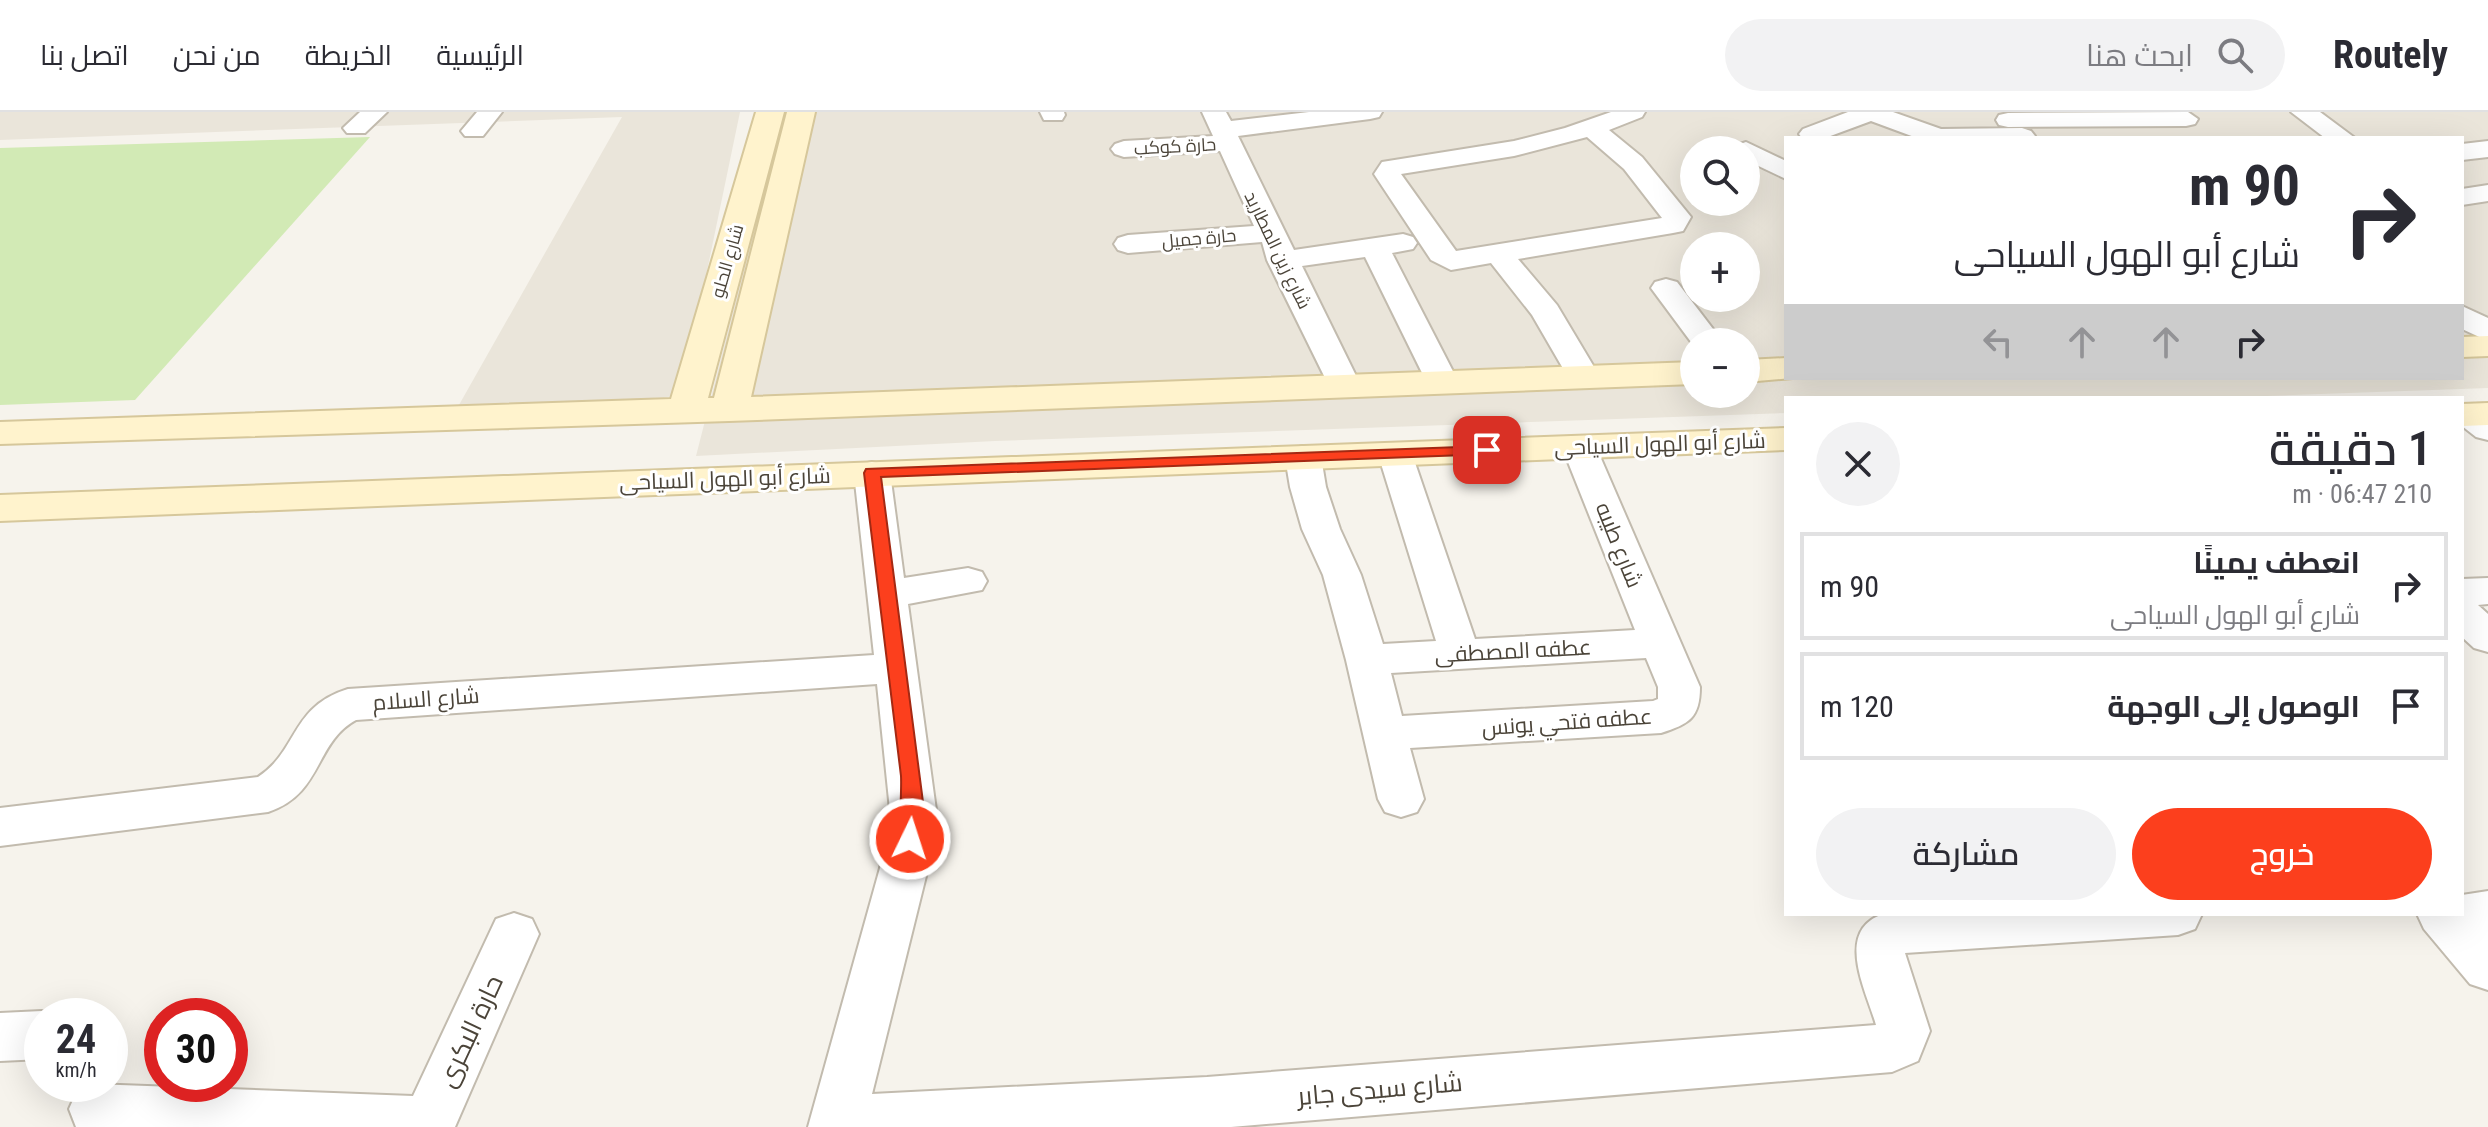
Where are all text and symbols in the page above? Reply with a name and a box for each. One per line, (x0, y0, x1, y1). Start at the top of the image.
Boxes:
search box (1725, 19, 2285, 91)
icon: search (2213, 33, 2257, 77)
text: Routely (2333, 33, 2448, 77)
text: ابحث هنا (2086, 38, 2193, 73)
text: اتصل بنا (40, 39, 129, 72)
text: من نحن (173, 39, 261, 72)
text: الخريطة (305, 39, 392, 72)
text: الرئيسية (436, 39, 524, 72)
street label: حارة كوكب (1133, 133, 1217, 160)
map controls (1680, 136, 1760, 408)
button: search (1680, 136, 1760, 216)
text: 90 m (2189, 153, 2300, 219)
icon: right (2328, 168, 2432, 272)
street label: شارع زين المطاريد (1239, 188, 1316, 313)
street label: شارع الحلو (706, 222, 749, 301)
street label: حارة جميل (1161, 224, 1237, 253)
button: + (1680, 232, 1760, 312)
text: شارع أبو الهول السياحى (1954, 234, 2300, 276)
icon: left (1976, 320, 2020, 364)
icon: ahead (2060, 320, 2104, 364)
icon: ahead (2144, 320, 2188, 364)
icon: right (2228, 320, 2272, 364)
button: − (1680, 328, 1760, 408)
pin (1453, 416, 1521, 484)
text: 1 دقيقة (2269, 420, 2432, 477)
button: close (1816, 422, 1900, 506)
street label: شارع أبو الهول السياحى (1554, 427, 1766, 462)
icon: arrive (1465, 428, 1509, 472)
street label: شارع أبو الهول السياحى (619, 462, 831, 497)
text: 210 m · 06:47 (2292, 479, 2432, 509)
street label: شارع طيبه (1589, 499, 1647, 592)
text: انعطف يمينًا (2193, 545, 2360, 580)
icon: right (2384, 564, 2428, 608)
text: 90 m (1820, 569, 1879, 604)
text: شارع أبو الهول السياحى (2110, 600, 2360, 630)
street label: عطفه المصطفى (1434, 634, 1592, 669)
street label: شارع السلام (372, 683, 480, 718)
icon: arrive (2384, 684, 2428, 728)
text: 120 m (1820, 689, 1894, 724)
text: الوصول إلى الوجهة (2107, 689, 2360, 724)
street label: عطفه فتحي يونس (1481, 704, 1653, 744)
position arrow (868, 797, 952, 881)
button: مشاركة (1816, 808, 2116, 900)
button: خروج (2132, 808, 2432, 900)
street label: حارة البكرى (431, 970, 509, 1092)
speed limit sign: 30 (144, 998, 248, 1102)
text: 24 (56, 1016, 96, 1063)
text: km/h (55, 1058, 97, 1082)
street label: شارع سيدى جابر (1294, 1067, 1464, 1113)

